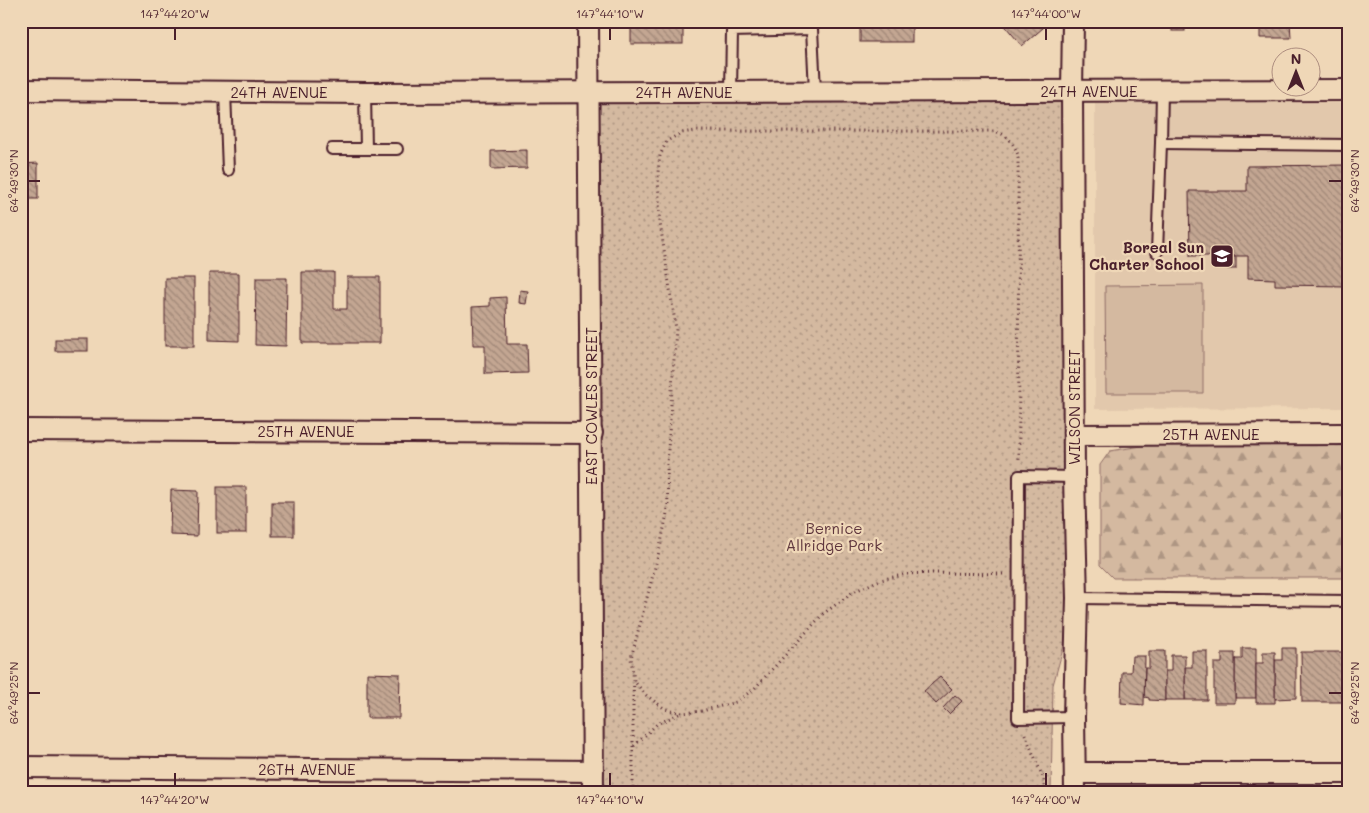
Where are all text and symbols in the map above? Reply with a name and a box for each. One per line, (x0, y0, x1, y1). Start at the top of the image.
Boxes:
text: 147°44'20"W (140, 5, 210, 21)
text: 147°44'10"W (576, 5, 644, 21)
text: 147°44'00"W (1011, 5, 1081, 21)
north arrow (1272, 48, 1322, 98)
text: N (1291, 49, 1301, 68)
street label: 24TH AVENUE (1040, 81, 1138, 101)
street label: 24TH AVENUE (230, 82, 328, 102)
street label: 24TH AVENUE (635, 82, 733, 102)
text: 64°49'30"N (5, 149, 21, 213)
text: 64°49'30"N (1346, 149, 1362, 213)
place label: Boreal Sun Charter School (1089, 237, 1204, 274)
school or university icon: Boreal Sun Charter School (1209, 243, 1235, 269)
street label: EAST COWLES STREET (581, 327, 601, 485)
street label: WILSON STREET (1064, 349, 1084, 465)
street label: 25TH AVENUE (258, 421, 355, 441)
street label: 25TH AVENUE (1163, 424, 1260, 444)
park label: Bernice Allridge Park (786, 518, 882, 555)
text: 64°49'25"N (5, 662, 21, 724)
text: 64°49'25"N (1346, 662, 1362, 724)
street label: 26TH AVENUE (258, 759, 356, 779)
text: 147°44'20"W (140, 791, 210, 807)
text: 147°44'10"W (576, 791, 644, 807)
text: 147°44'00"W (1011, 791, 1081, 807)

